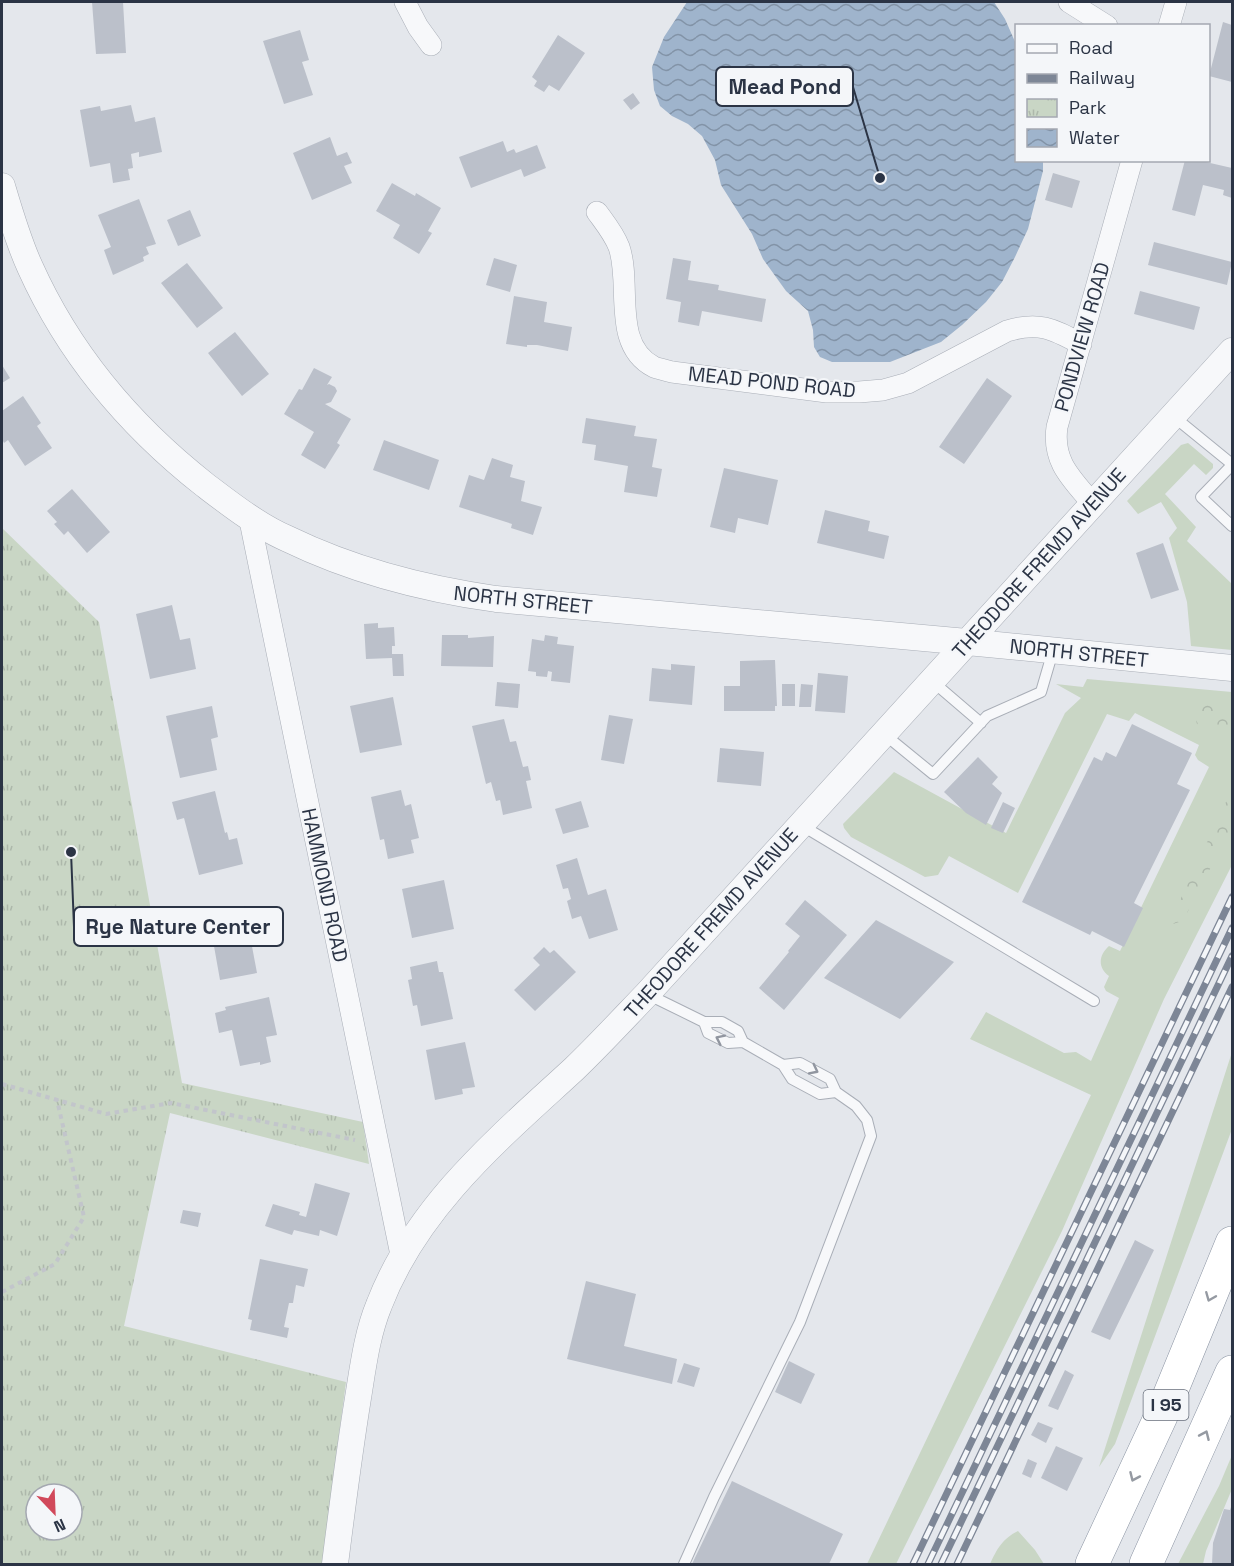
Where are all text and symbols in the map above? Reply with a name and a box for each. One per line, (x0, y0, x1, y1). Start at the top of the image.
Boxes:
legend (1015, 24, 1210, 162)
text: Road (1069, 36, 1113, 59)
text: Railway (1069, 66, 1135, 89)
callout: Mead Pond (716, 67, 853, 106)
text: Mead Pond (729, 73, 841, 100)
text: Park (1069, 96, 1107, 119)
text: Water (1069, 126, 1120, 149)
street label: PONDVIEW ROAD (1048, 259, 1116, 415)
street label: MEAD POND ROAD (687, 360, 857, 404)
street label: THEODORE FREMD AVENUE (946, 462, 1132, 664)
street label: NORTH STREET (452, 580, 594, 620)
street label: NORTH STREET (1008, 633, 1150, 673)
street label: HAMMOND ROAD (296, 805, 354, 965)
street label: THEODORE FREMD AVENUE (618, 822, 804, 1024)
callout: Rye Nature Center (74, 907, 283, 946)
text: Rye Nature Center (86, 913, 270, 940)
one-way arrow (715, 1034, 726, 1046)
one-way arrow (808, 1063, 818, 1074)
one-way arrow (1205, 1291, 1217, 1302)
road number: I 95 (1144, 1390, 1188, 1420)
one-way arrow (1198, 1430, 1210, 1441)
one-way arrow (1129, 1470, 1141, 1481)
north arrow (24, 1482, 84, 1542)
text: N (51, 1514, 69, 1537)

